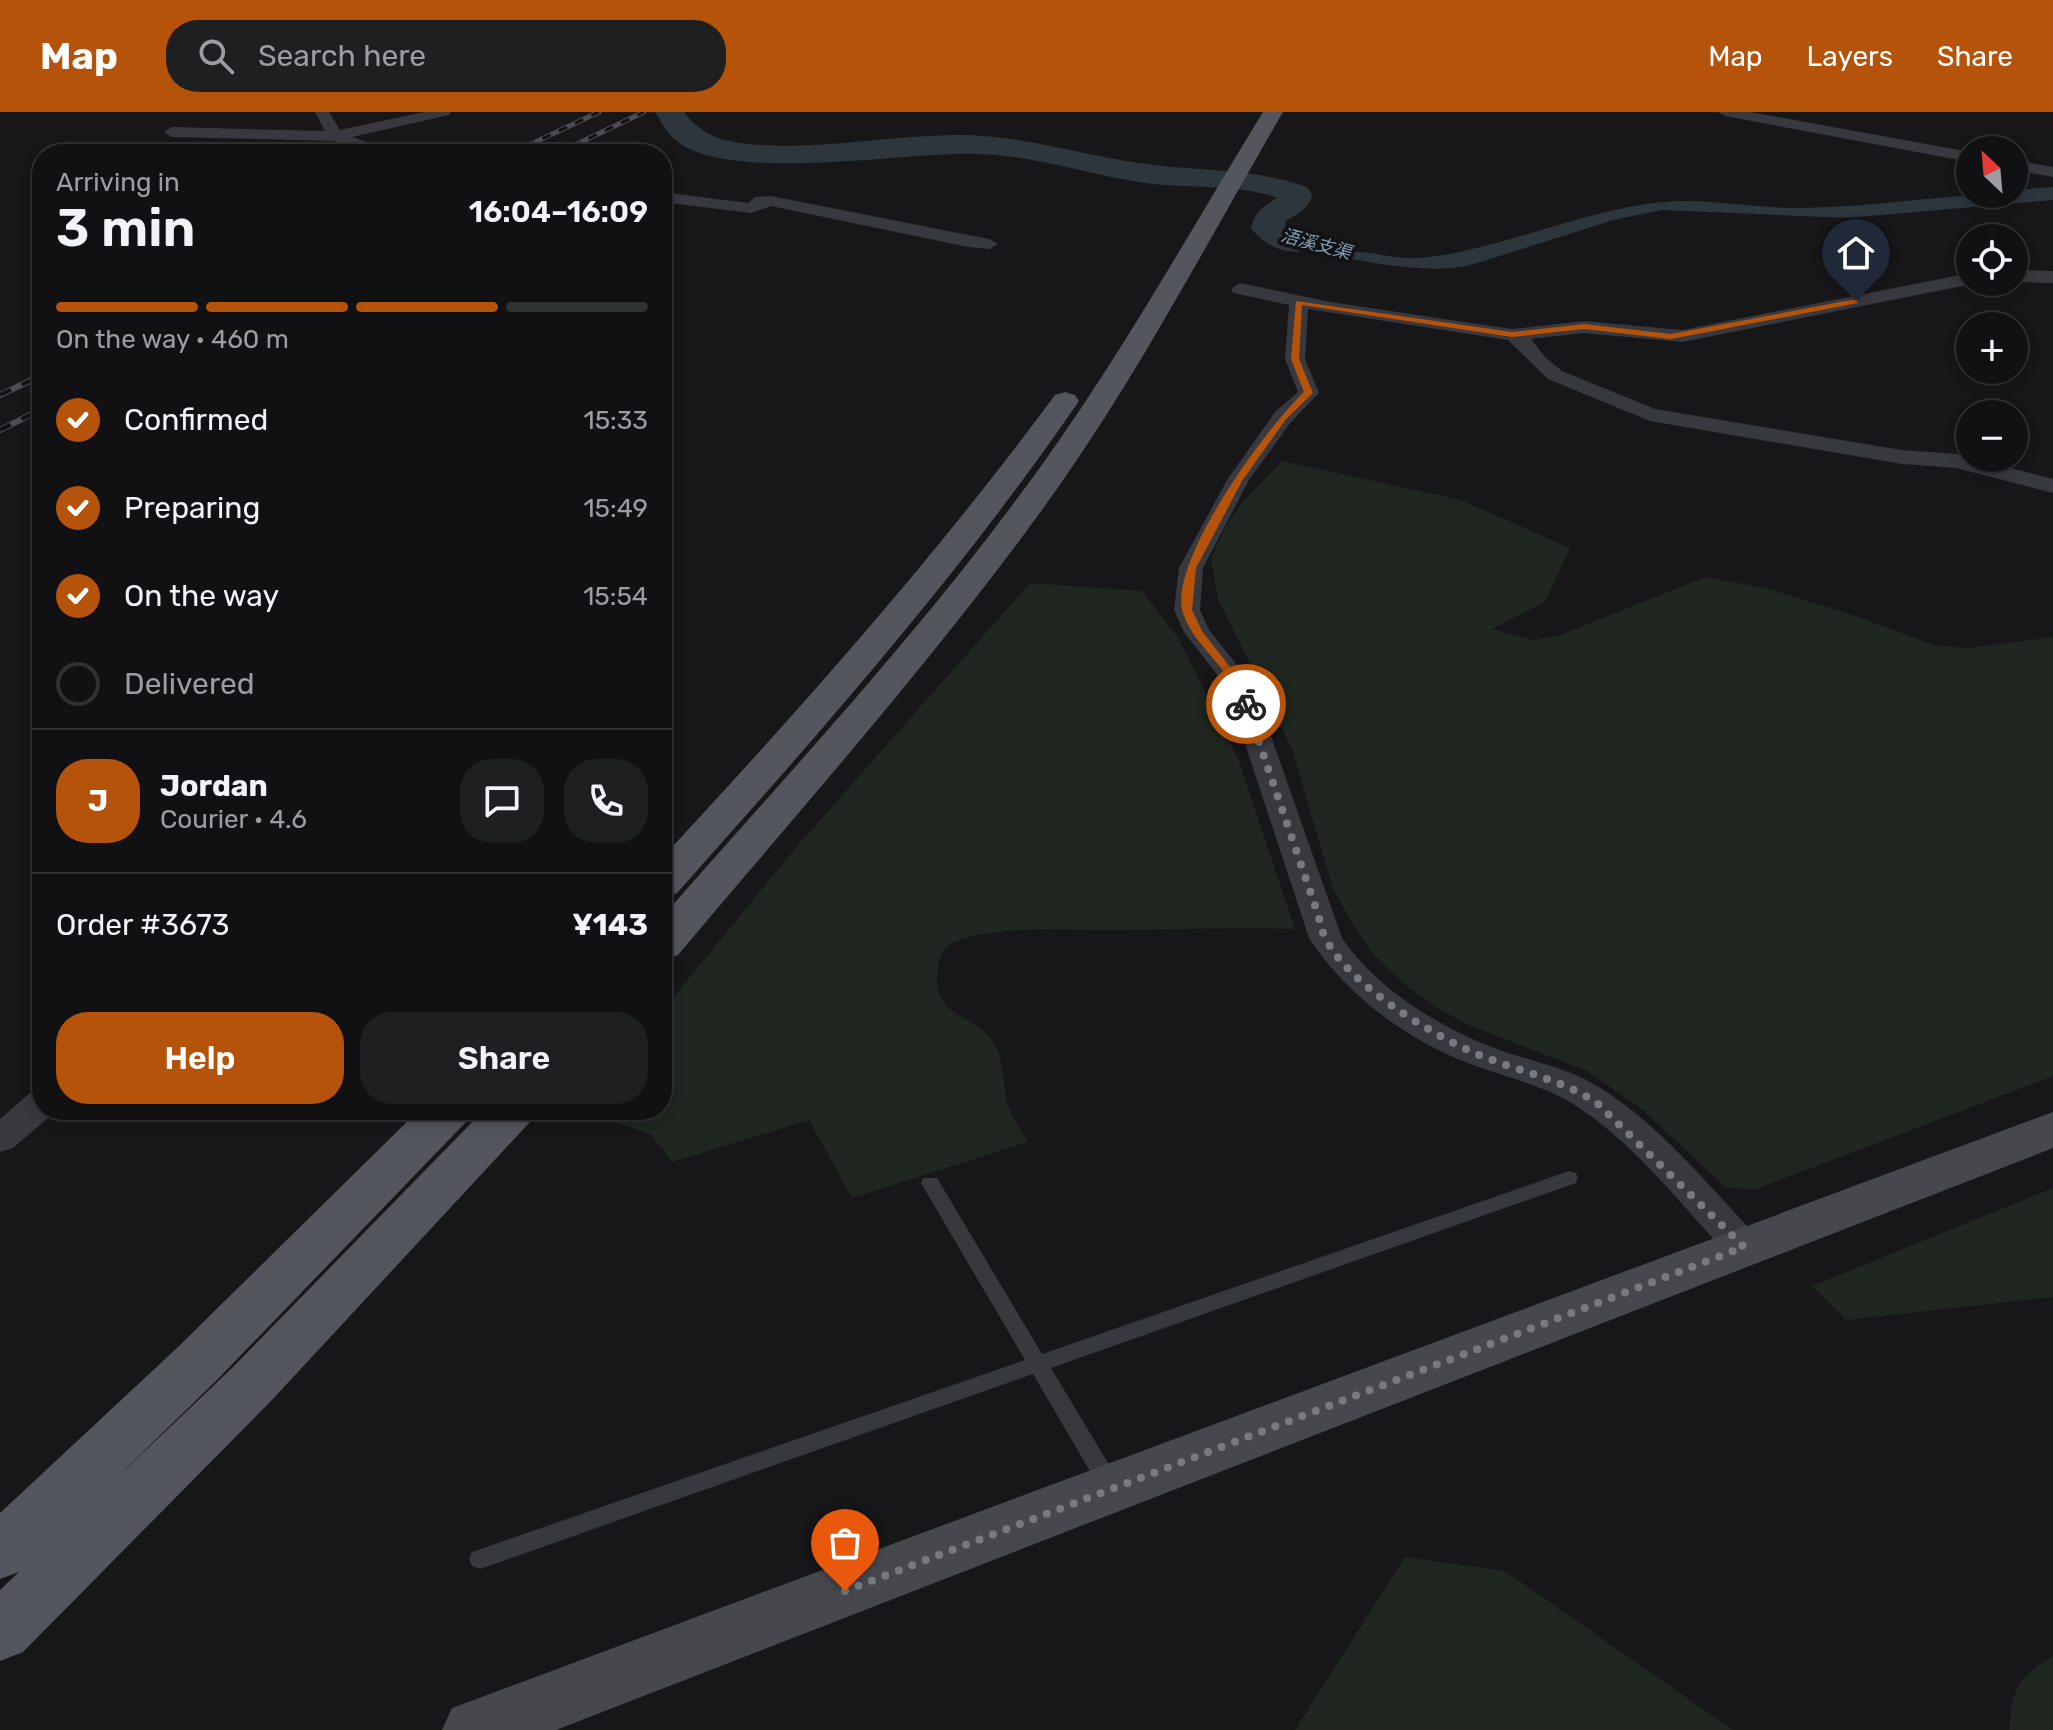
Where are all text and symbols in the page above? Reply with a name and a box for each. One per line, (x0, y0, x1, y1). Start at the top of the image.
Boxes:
search box (166, 20, 726, 92)
text: Map (40, 33, 118, 79)
icon: search (194, 34, 238, 78)
text: Search here (258, 38, 426, 74)
text: Map (1708, 40, 1763, 73)
text: Layers (1807, 40, 1893, 73)
text: Share (1937, 40, 2013, 73)
north arrow (1956, 136, 2028, 208)
map controls (1956, 136, 2028, 472)
text: Arriving in (56, 167, 180, 198)
text: 16:04–16:09 (469, 194, 648, 230)
text: 3 min (56, 197, 195, 259)
pin (1822, 219, 1890, 301)
water label: 浯溪支渠 (1278, 224, 1357, 265)
button: locate (1956, 224, 2028, 296)
icon: home (1834, 231, 1878, 275)
button: + (1956, 312, 2028, 384)
text: On the way · 460 m (56, 324, 289, 355)
icon: check (56, 398, 100, 442)
button: − (1956, 400, 2028, 472)
text: Confirmed (124, 402, 268, 438)
text: 15:33 (584, 405, 648, 436)
icon: check (56, 486, 100, 530)
text: Preparing (124, 490, 260, 526)
text: 15:49 (583, 493, 648, 524)
icon: check (56, 574, 100, 618)
text: On the way (124, 578, 279, 614)
text: 15:54 (583, 581, 648, 612)
courier (1206, 664, 1286, 744)
text: Delivered (124, 666, 255, 702)
icon: bike (1224, 682, 1268, 726)
button: chat (460, 759, 544, 843)
button: phone (564, 759, 648, 843)
text: Jordan (160, 768, 268, 804)
text: J (88, 783, 108, 819)
text: Courier · 4.6 (160, 804, 307, 835)
text: Order #3673 (56, 907, 230, 943)
text: ¥143 (572, 907, 648, 943)
button: Help (56, 1012, 344, 1104)
button: Share (360, 1012, 648, 1104)
pin (811, 1509, 879, 1591)
icon: bag (823, 1521, 867, 1565)

